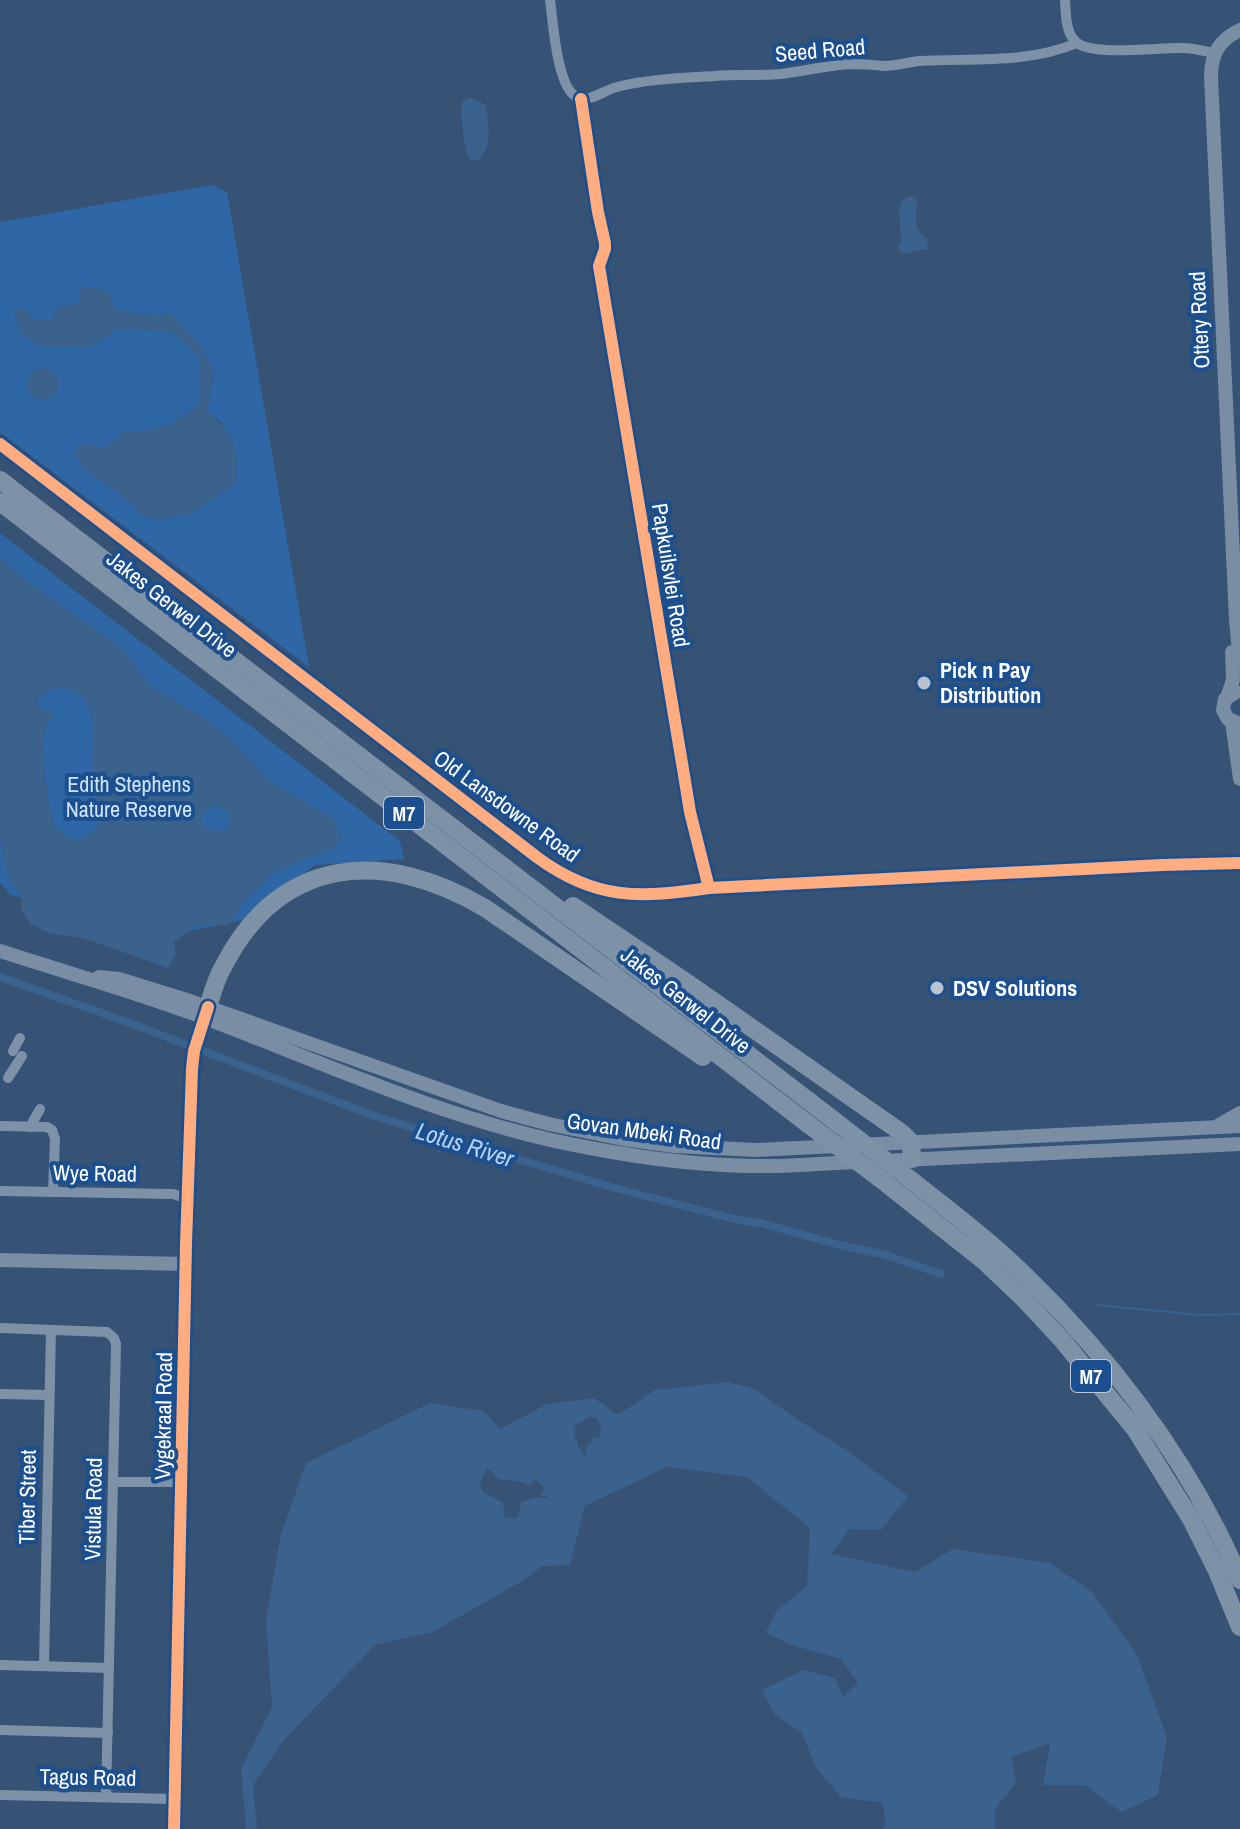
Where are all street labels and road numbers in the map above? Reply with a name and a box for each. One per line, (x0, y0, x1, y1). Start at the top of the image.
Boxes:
street label: Seed Road (774, 31, 866, 69)
street label: Ottery Road (1181, 271, 1217, 369)
street label: Papkuilsvlei Road (645, 501, 697, 649)
street label: Jakes Gerwel Drive (101, 544, 243, 664)
street label: Old Lansdowne Road (428, 743, 586, 869)
road number: M7 (384, 797, 424, 829)
street label: Jakes Gerwel Drive (615, 940, 757, 1060)
street label: Govan Mbeki Road (565, 1105, 723, 1157)
street label: Wye Road (53, 1157, 137, 1189)
street label: Vygekraal Road (147, 1352, 179, 1480)
road number: M7 (1071, 1360, 1111, 1392)
street label: Tiber Street (11, 1449, 43, 1545)
street label: Vistula Road (77, 1457, 109, 1561)
street label: Tagus Road (39, 1761, 137, 1793)

